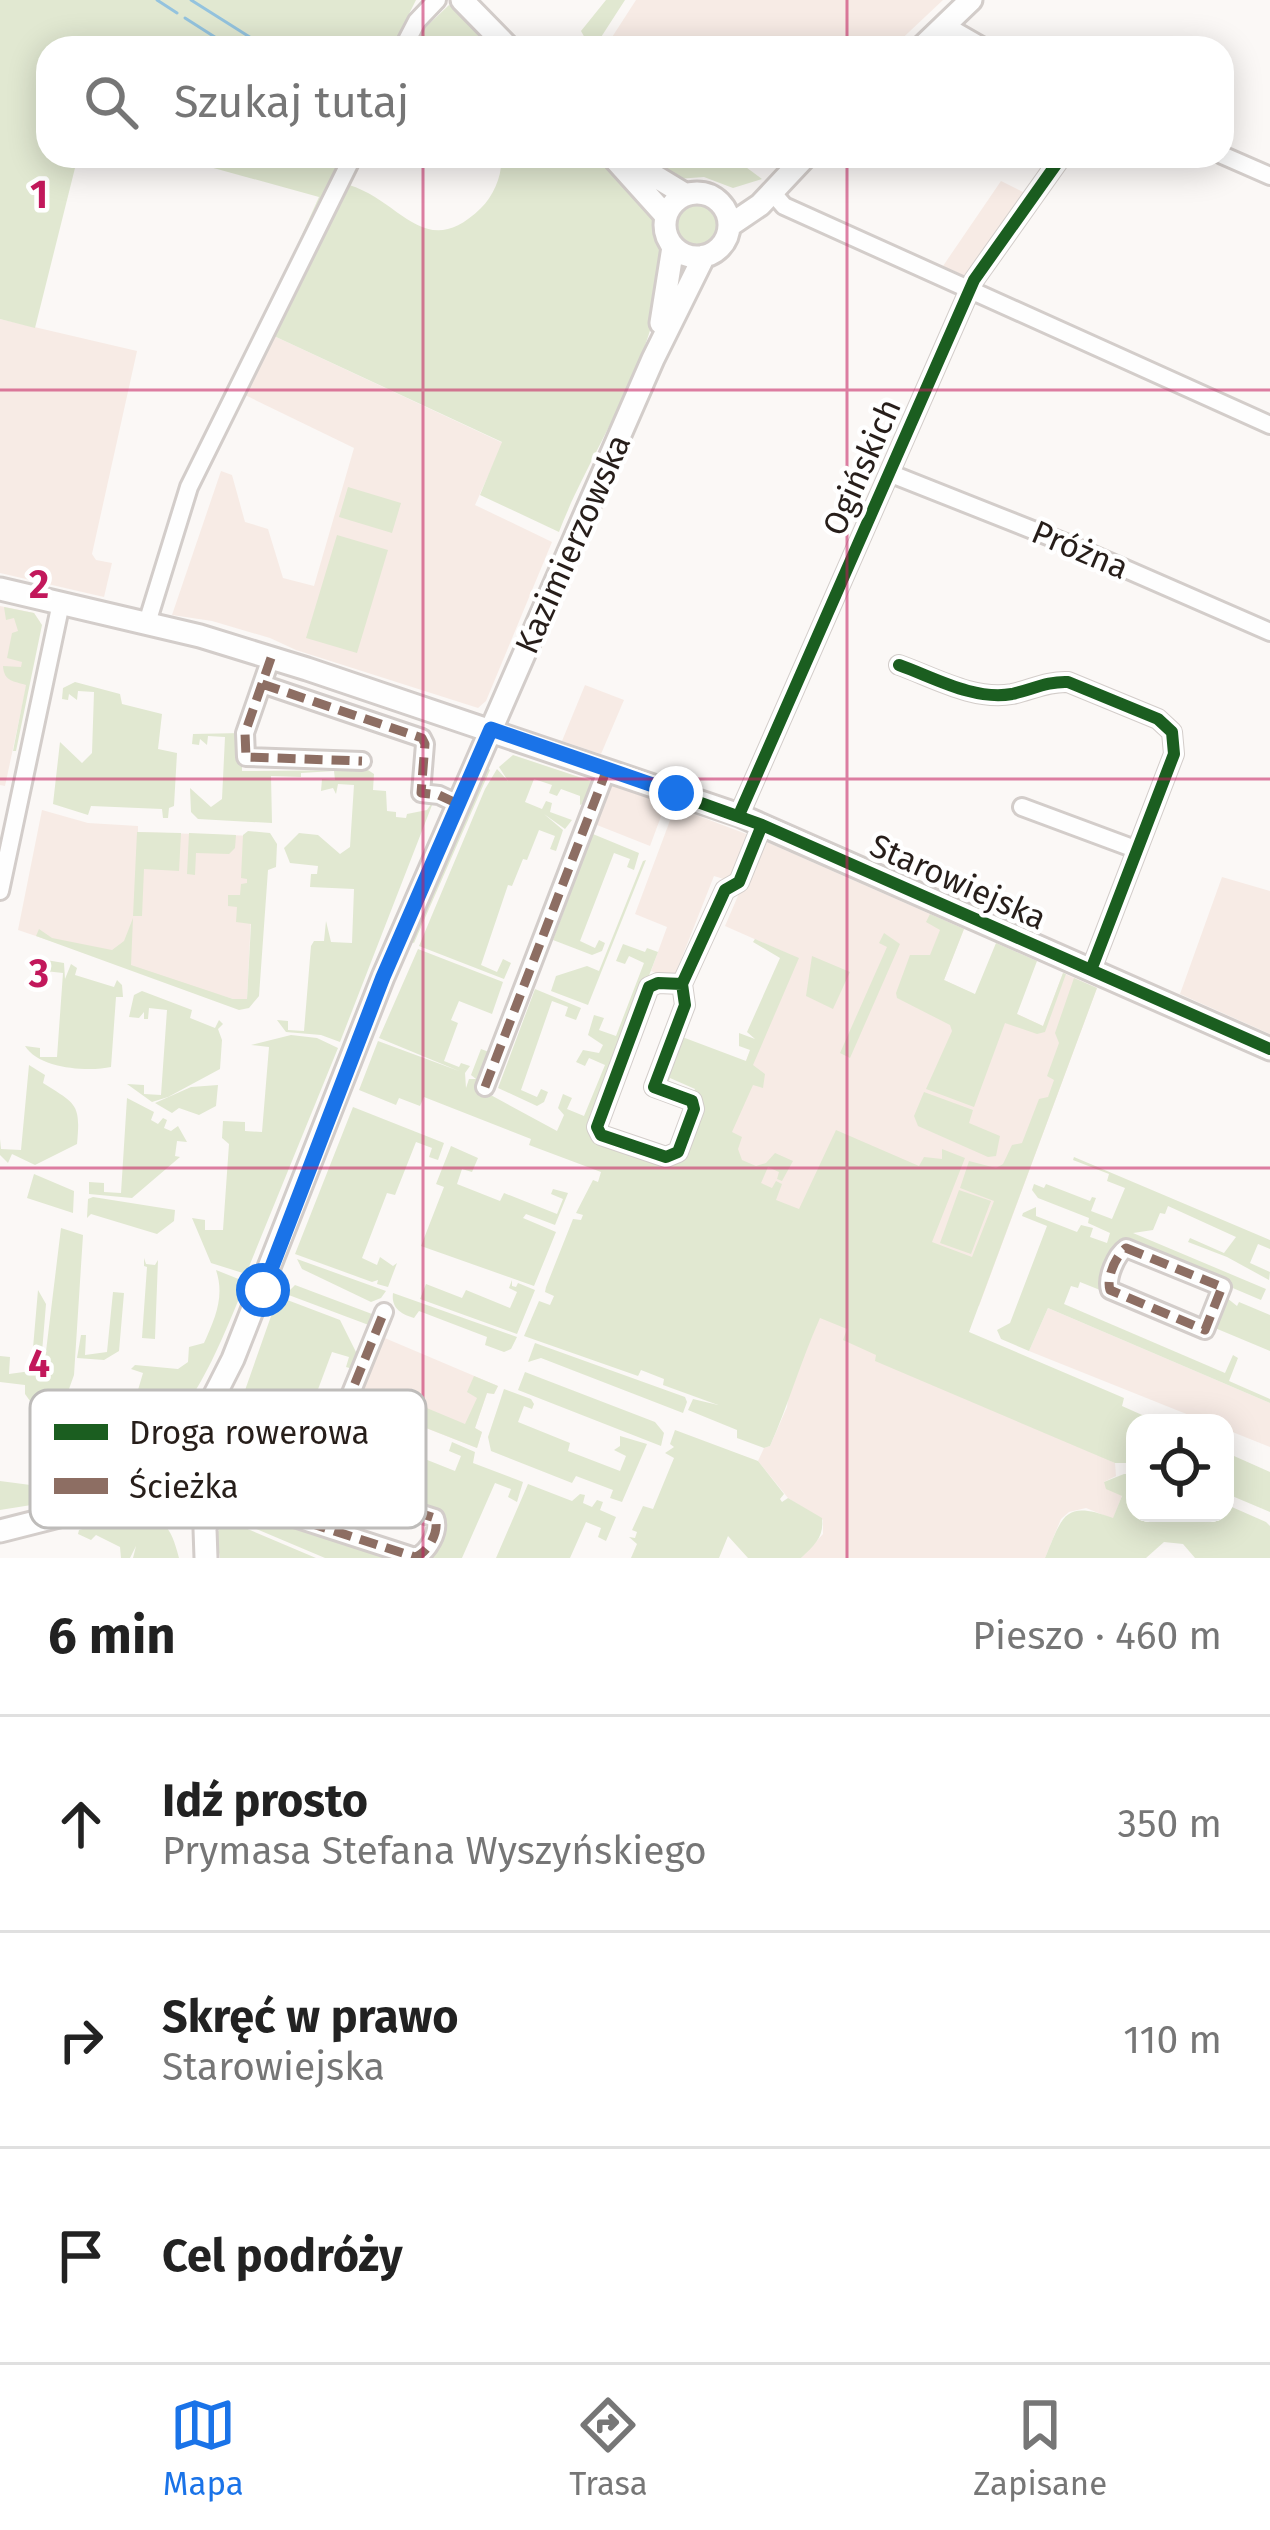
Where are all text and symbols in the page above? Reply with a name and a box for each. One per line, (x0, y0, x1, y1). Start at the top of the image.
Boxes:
search box (36, 36, 1234, 168)
icon: search (78, 69, 144, 135)
text: Szukaj tutaj (174, 75, 409, 129)
text: 1 (30, 172, 48, 218)
street label: Ogińskich (814, 392, 910, 542)
street label: Kazimierzowska (507, 428, 639, 660)
street label: Próżna (1026, 512, 1134, 588)
text: 2 (29, 562, 49, 608)
route end (649, 766, 703, 820)
street label: Starowiejska (864, 825, 1052, 939)
text: 3 (28, 951, 49, 997)
route start (236, 1263, 290, 1317)
text: 4 (28, 1341, 50, 1387)
legend (30, 1390, 426, 1528)
text: Droga rowerowa (129, 1413, 369, 1453)
map controls (1126, 1414, 1234, 1522)
button: locate (1126, 1414, 1234, 1522)
text: Ścieżka (129, 1467, 239, 1507)
text: 6 min (48, 1605, 176, 1667)
text: Pieszo · 460 m (972, 1613, 1222, 1659)
text: Idź prosto (162, 1774, 368, 1828)
icon: ahead (48, 1791, 114, 1857)
text: 350 m (1117, 1801, 1222, 1847)
text: Prymasa Stefana Wyszyńskiego (162, 1828, 707, 1874)
text: Skręć w prawo (162, 1990, 458, 2044)
icon: right (48, 2007, 114, 2073)
text: 110 m (1123, 2017, 1222, 2063)
text: Starowiejska (162, 2044, 385, 2090)
icon: arrive (48, 2223, 114, 2289)
text: Cel podróży (162, 2229, 403, 2283)
tab: Mapa (163, 2392, 244, 2504)
tab: Trasa (569, 2392, 648, 2504)
tab: Zapisane (973, 2392, 1107, 2504)

